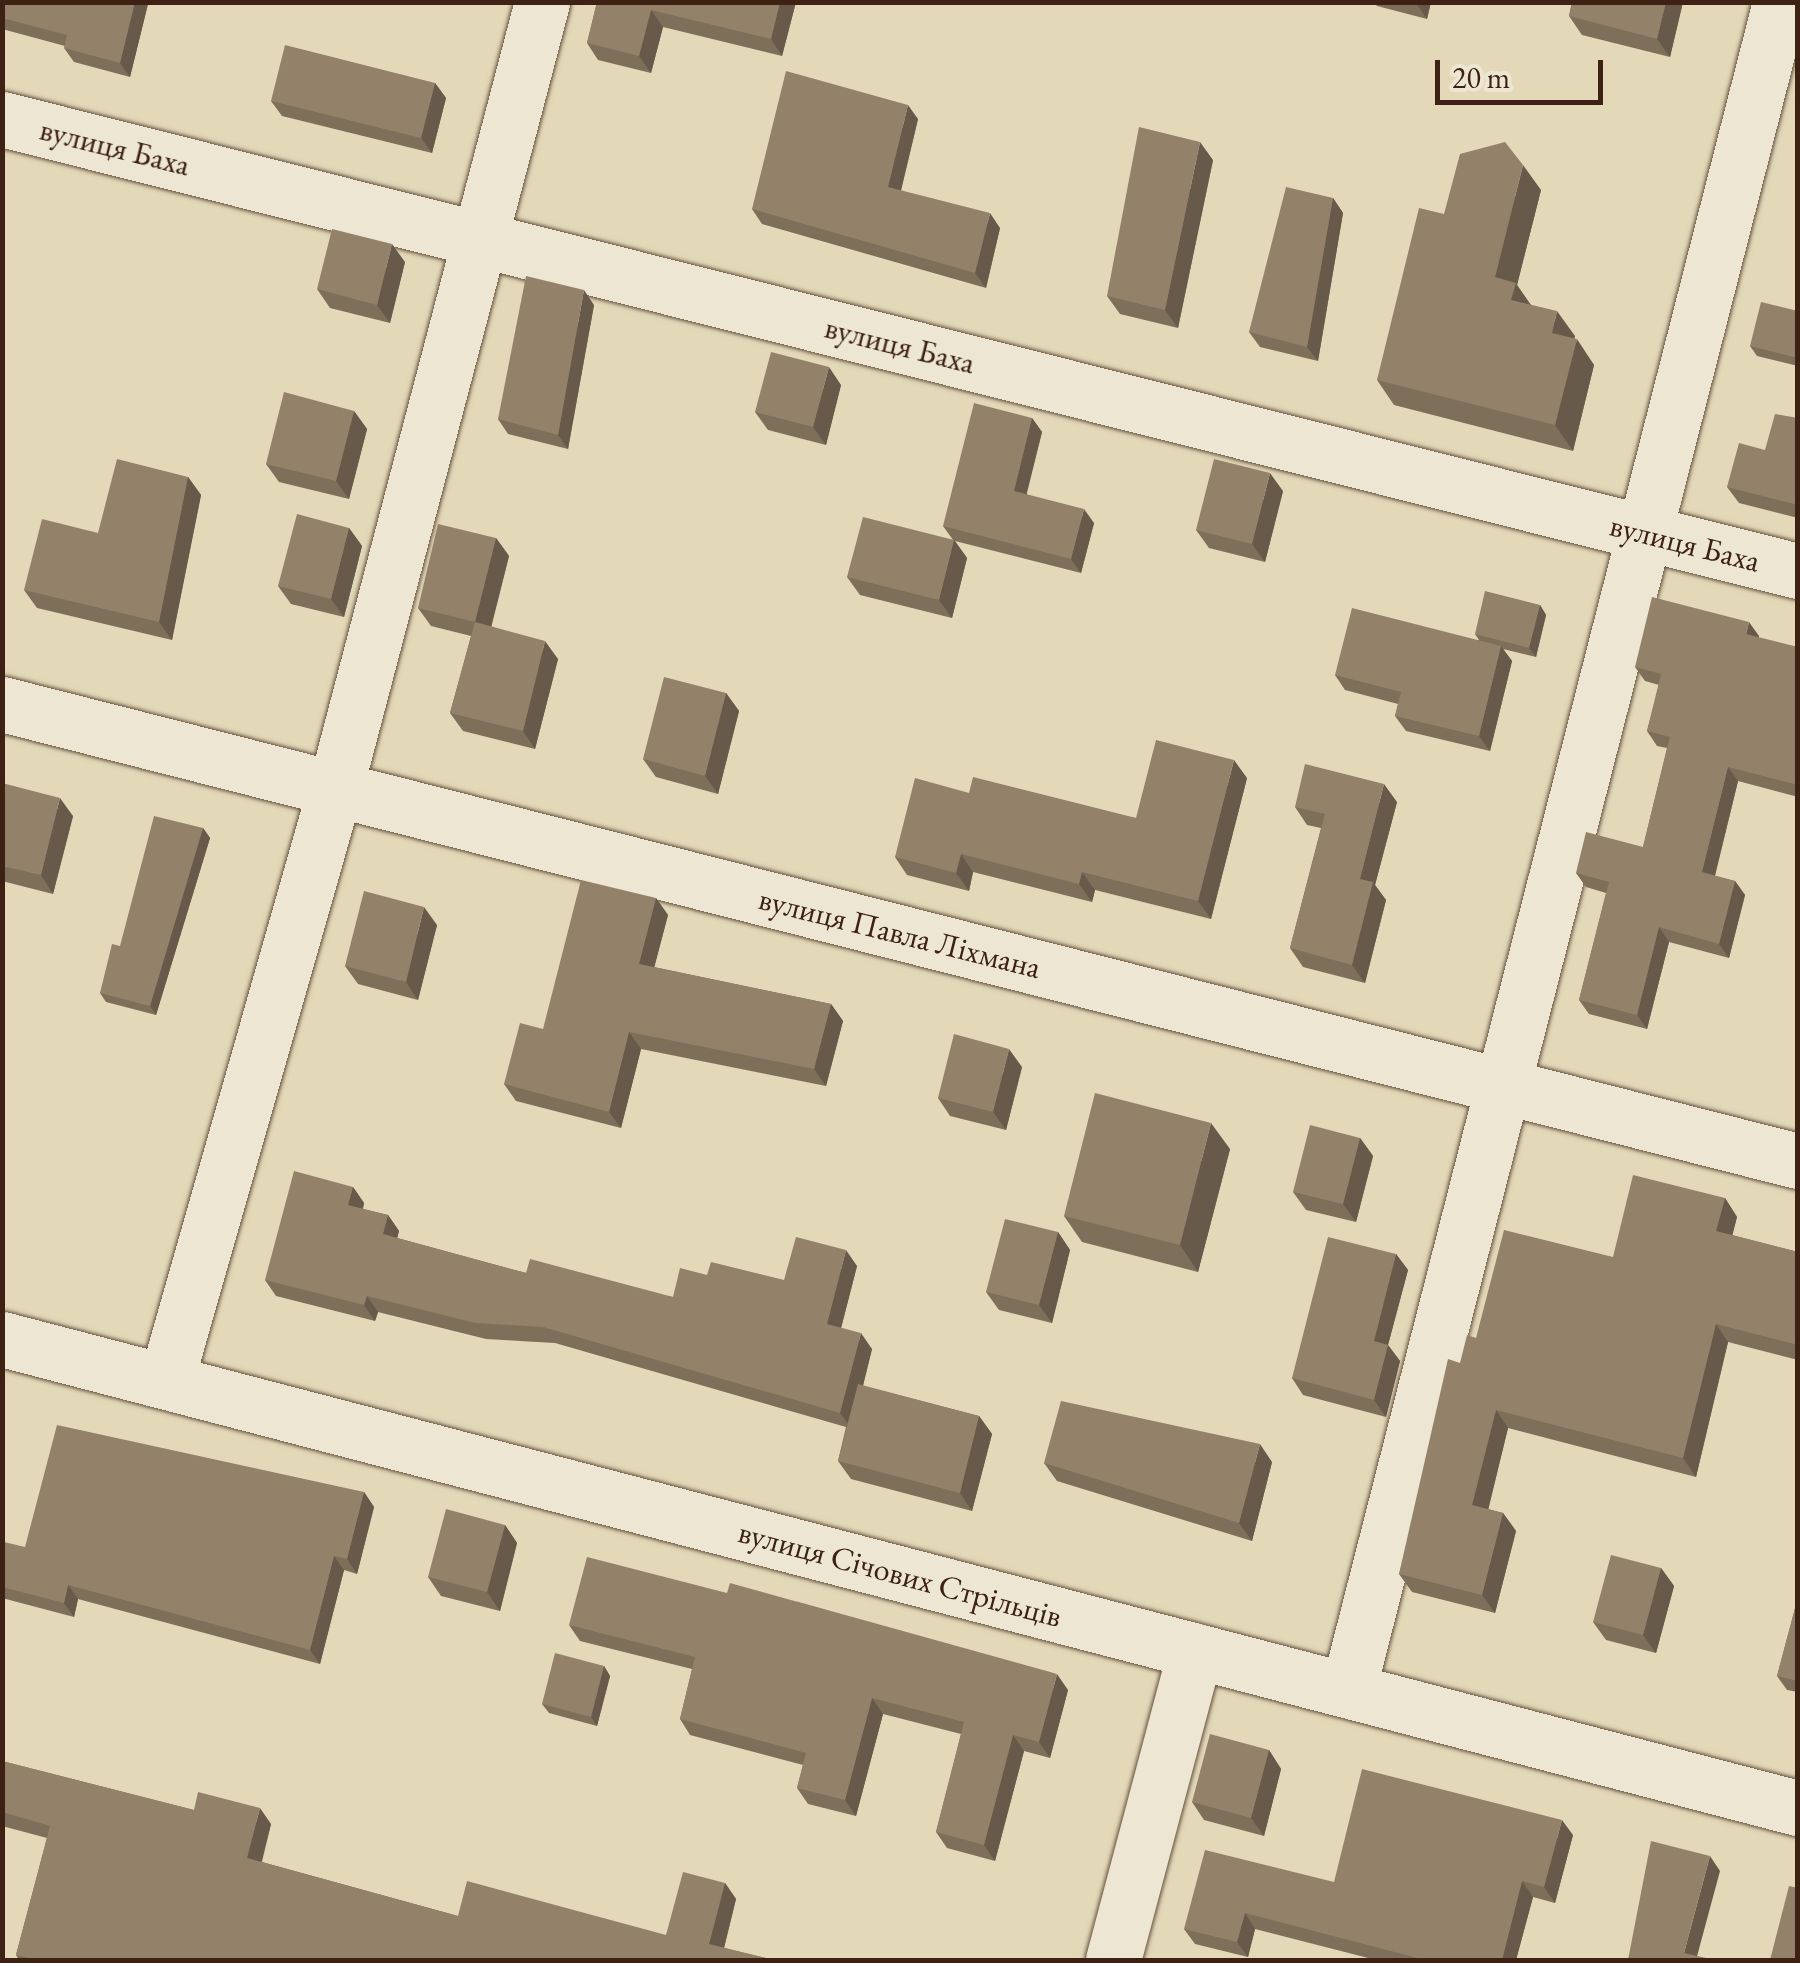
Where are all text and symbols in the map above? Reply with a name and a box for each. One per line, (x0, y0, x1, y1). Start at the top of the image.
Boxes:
scale bar (1440, 40, 1608, 102)
text: 20 m (1452, 58, 1510, 97)
street label: вулиця Баха (36, 110, 194, 184)
street label: вулиця Баха (821, 308, 979, 382)
street label: вулиця Баха (1606, 506, 1764, 580)
street label: вулиця Павла Ліхмана (755, 879, 1045, 987)
street label: вулиця Січових Стрільців (734, 1512, 1066, 1636)

